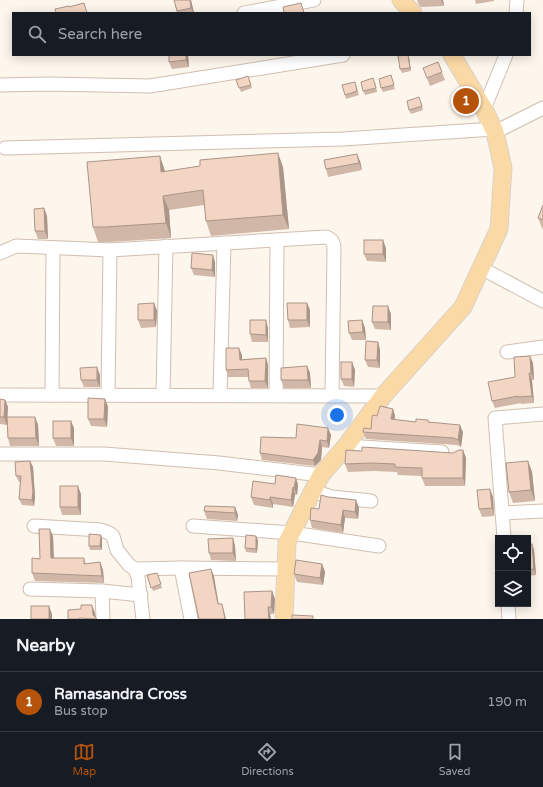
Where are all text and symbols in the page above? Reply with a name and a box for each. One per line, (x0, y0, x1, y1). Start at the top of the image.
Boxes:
search box (12, 12, 531, 56)
icon: search (26, 23, 48, 45)
text: Search here (58, 25, 142, 43)
pin: 1 (453, 86, 479, 116)
your location (327, 405, 347, 425)
map controls (495, 535, 531, 607)
button: locate (495, 535, 531, 571)
button: layers (495, 571, 531, 607)
text: Nearby (16, 635, 75, 656)
text: Ramasandra Cross (54, 685, 187, 703)
text: 1 (25, 694, 33, 710)
text: 190 m (487, 694, 527, 710)
text: Bus stop (54, 703, 108, 719)
tab: Map (72, 741, 96, 778)
tab: Directions (241, 741, 294, 778)
tab: Saved (439, 741, 471, 778)

